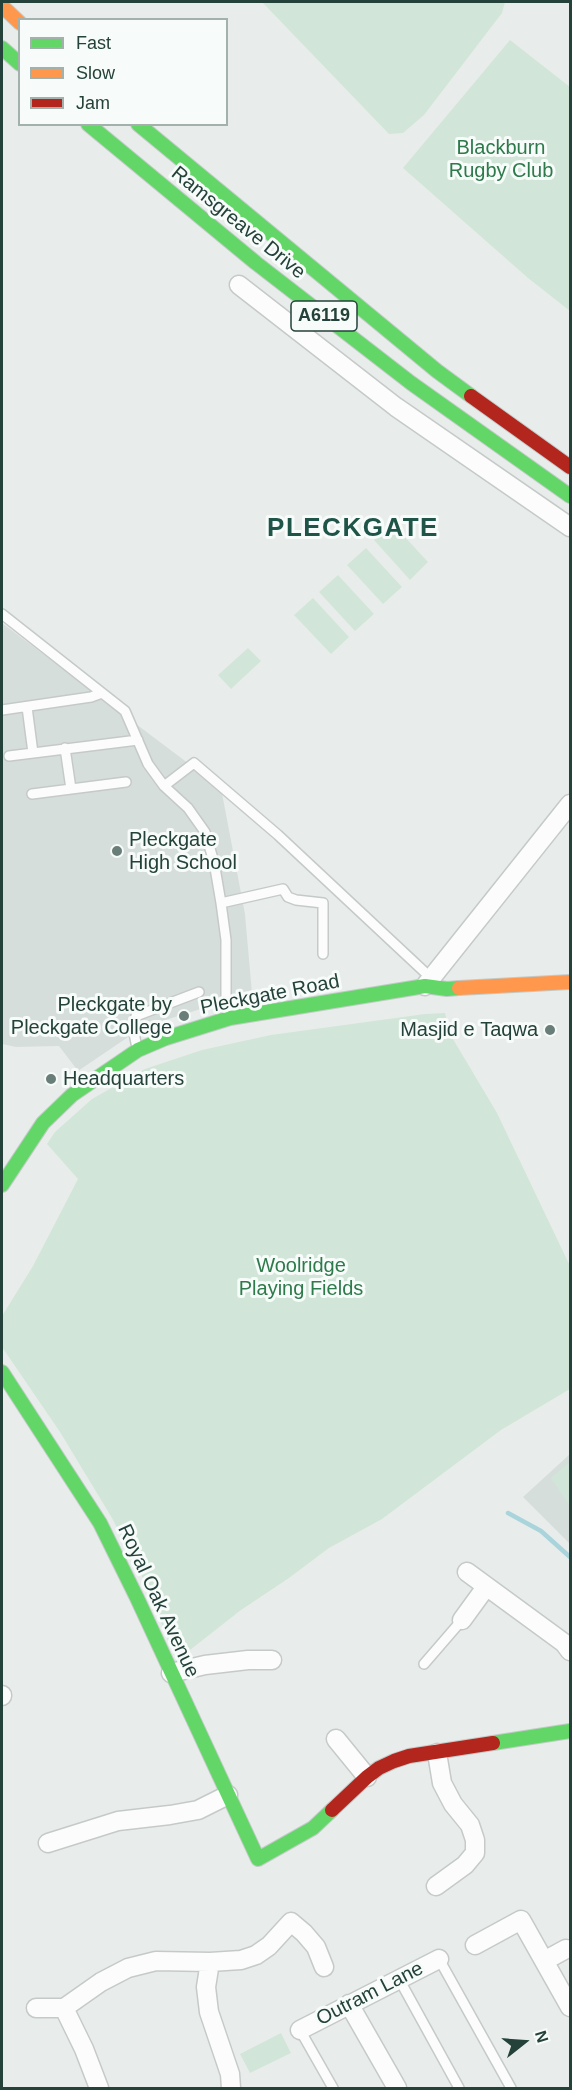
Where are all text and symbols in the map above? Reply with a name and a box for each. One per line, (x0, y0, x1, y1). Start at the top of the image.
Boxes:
legend (18, 18, 228, 126)
text: Fast (76, 33, 111, 53)
text: Slow (76, 63, 115, 83)
text: Jam (76, 93, 110, 113)
park label: Blackburn Rugby Club (449, 136, 553, 183)
street label: Ramsgreave Drive (166, 162, 310, 284)
road number: A6119 (291, 301, 357, 331)
district label: PLECKGATE (267, 513, 439, 545)
place label: Pleckgate High School (129, 828, 237, 875)
marker: Pleckgate High School (110, 844, 124, 858)
street label: Pleckgate Road (198, 970, 342, 1020)
place label: Pleckgate by Pleckgate College (11, 993, 172, 1040)
marker: Pleckgate by Pleckgate College (177, 1009, 191, 1023)
place label: Masjid e Taqwa (400, 1018, 538, 1042)
marker: Masjid e Taqwa (543, 1023, 557, 1037)
place label: Headquarters (63, 1067, 184, 1091)
marker: Headquarters (44, 1072, 58, 1086)
park label: Woolridge Playing Fields (239, 1254, 363, 1301)
street label: Royal Oak Avenue (112, 1521, 204, 1681)
street label: Outram Lane (313, 1957, 427, 2031)
north arrow (494, 2012, 554, 2072)
text: N (532, 2029, 552, 2045)

